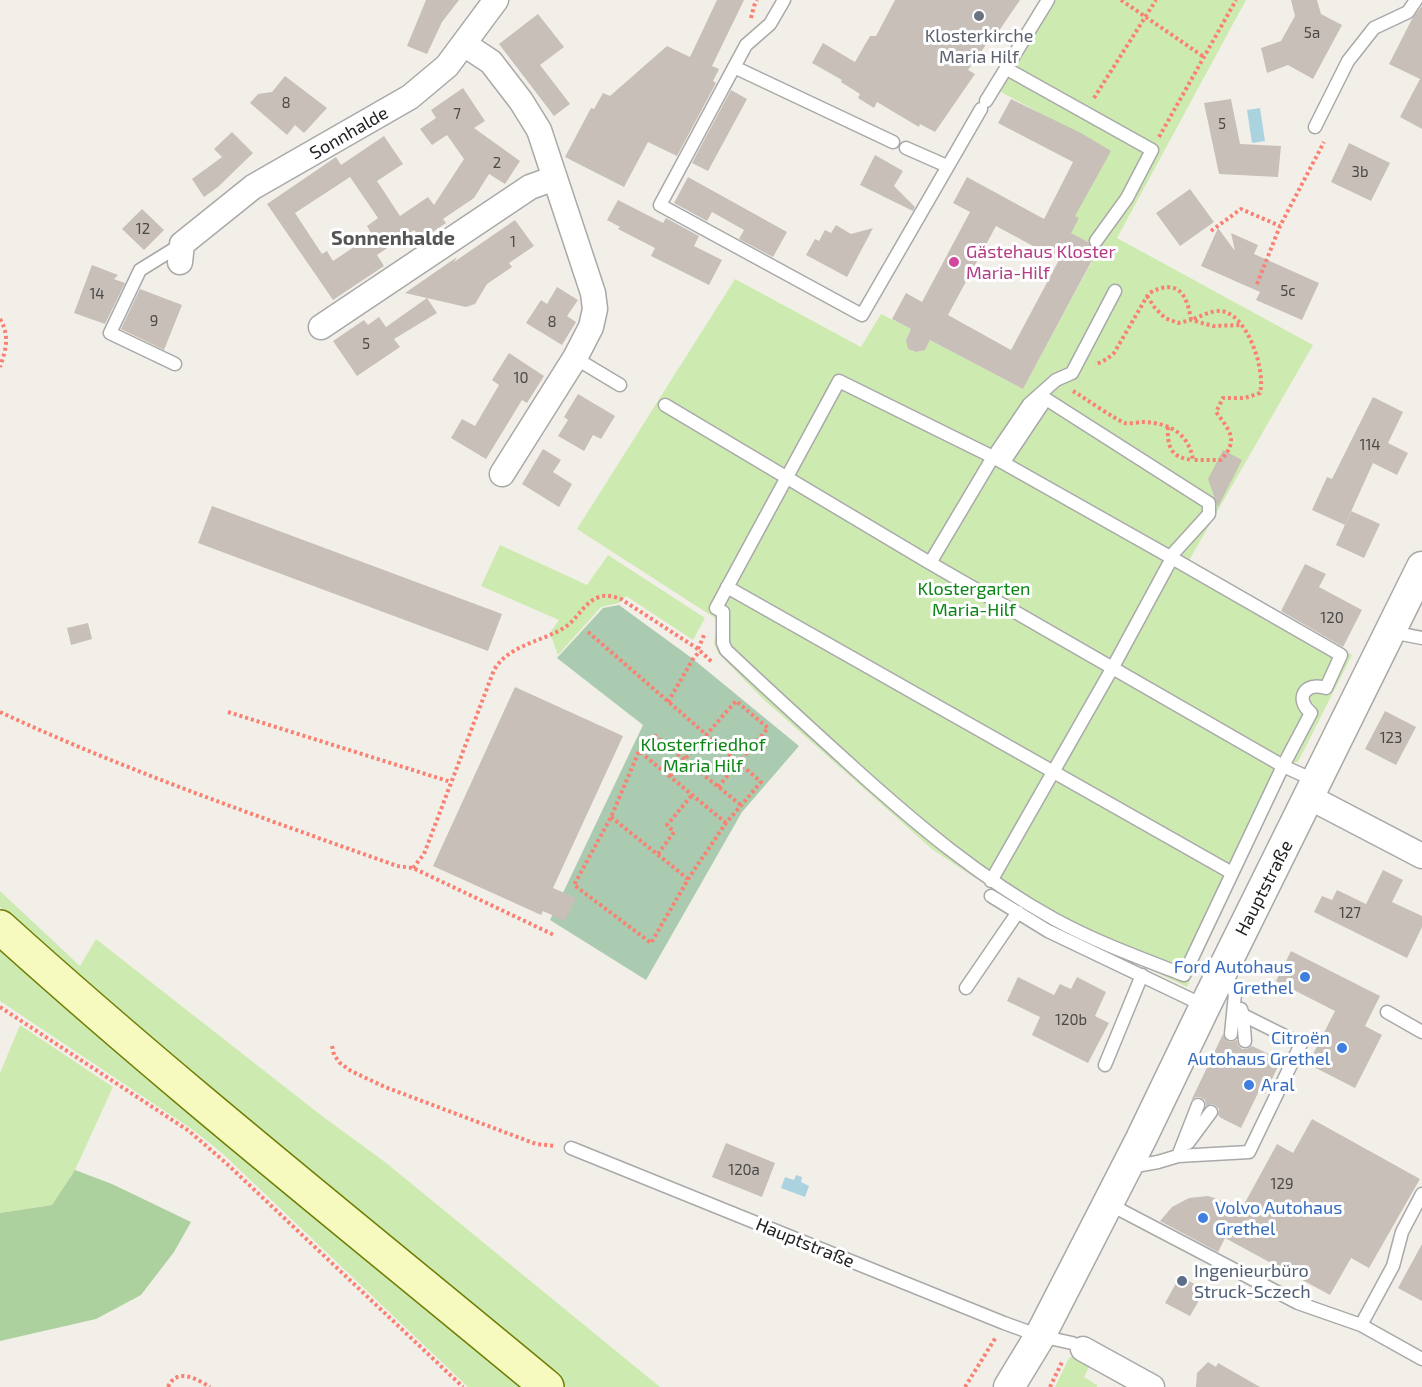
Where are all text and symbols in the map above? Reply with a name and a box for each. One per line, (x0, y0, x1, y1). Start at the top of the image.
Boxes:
marker: Klosterkirche Maria Hilf (972, 9, 986, 23)
house number: 5a (1304, 24, 1320, 42)
place label: Klosterkirche Maria Hilf (925, 25, 1033, 68)
house number: 8 (281, 94, 291, 112)
street label: Sonnhalde (306, 102, 392, 164)
house number: 7 (453, 105, 461, 123)
house number: 5 (1218, 115, 1226, 133)
house number: 2 (493, 154, 501, 172)
house number: 3b (1352, 163, 1368, 181)
house number: 12 (136, 220, 150, 238)
district label: Sonnenhalde (331, 226, 455, 250)
house number: 1 (510, 233, 516, 251)
place label: Gästehaus Kloster Maria-Hilf (966, 241, 1116, 284)
marker: Gästehaus Kloster Maria-Hilf (947, 255, 961, 269)
house number: 5c (1280, 282, 1296, 300)
house number: 14 (89, 285, 105, 303)
house number: 9 (150, 312, 158, 330)
house number: 8 (547, 313, 557, 331)
house number: 5 (362, 335, 370, 353)
house number: 10 (513, 369, 529, 387)
house number: 114 (1359, 436, 1381, 454)
park label: Klostergarten Maria-Hilf (917, 578, 1031, 620)
house number: 120 (1320, 609, 1344, 627)
house number: 123 (1380, 729, 1402, 747)
park label: Klosterfriedhof Maria Hilf (640, 734, 766, 777)
street label: Hauptstraße (1231, 837, 1297, 939)
house number: 127 (1339, 904, 1361, 922)
place label: Ford Autohaus Grethel (1174, 956, 1293, 998)
marker: Ford Autohaus Grethel (1298, 970, 1312, 984)
house number: 120b (1055, 1011, 1087, 1029)
place label: Citroën Autohaus Grethel (1187, 1027, 1330, 1070)
marker: Citroën Autohaus Grethel (1335, 1041, 1349, 1055)
place label: Aral (1261, 1074, 1295, 1096)
marker: Aral (1242, 1078, 1256, 1092)
house number: 120a (728, 1161, 760, 1179)
house number: 129 (1271, 1175, 1293, 1193)
place label: Volvo Autohaus Grethel (1215, 1197, 1342, 1240)
marker: Volvo Autohaus Grethel (1196, 1211, 1210, 1225)
street label: Hauptstraße (753, 1213, 857, 1273)
place label: Ingenieurbüro Struck-Sczech (1194, 1260, 1311, 1302)
marker: Ingenieurbüro Struck-Sczech (1175, 1274, 1189, 1288)

